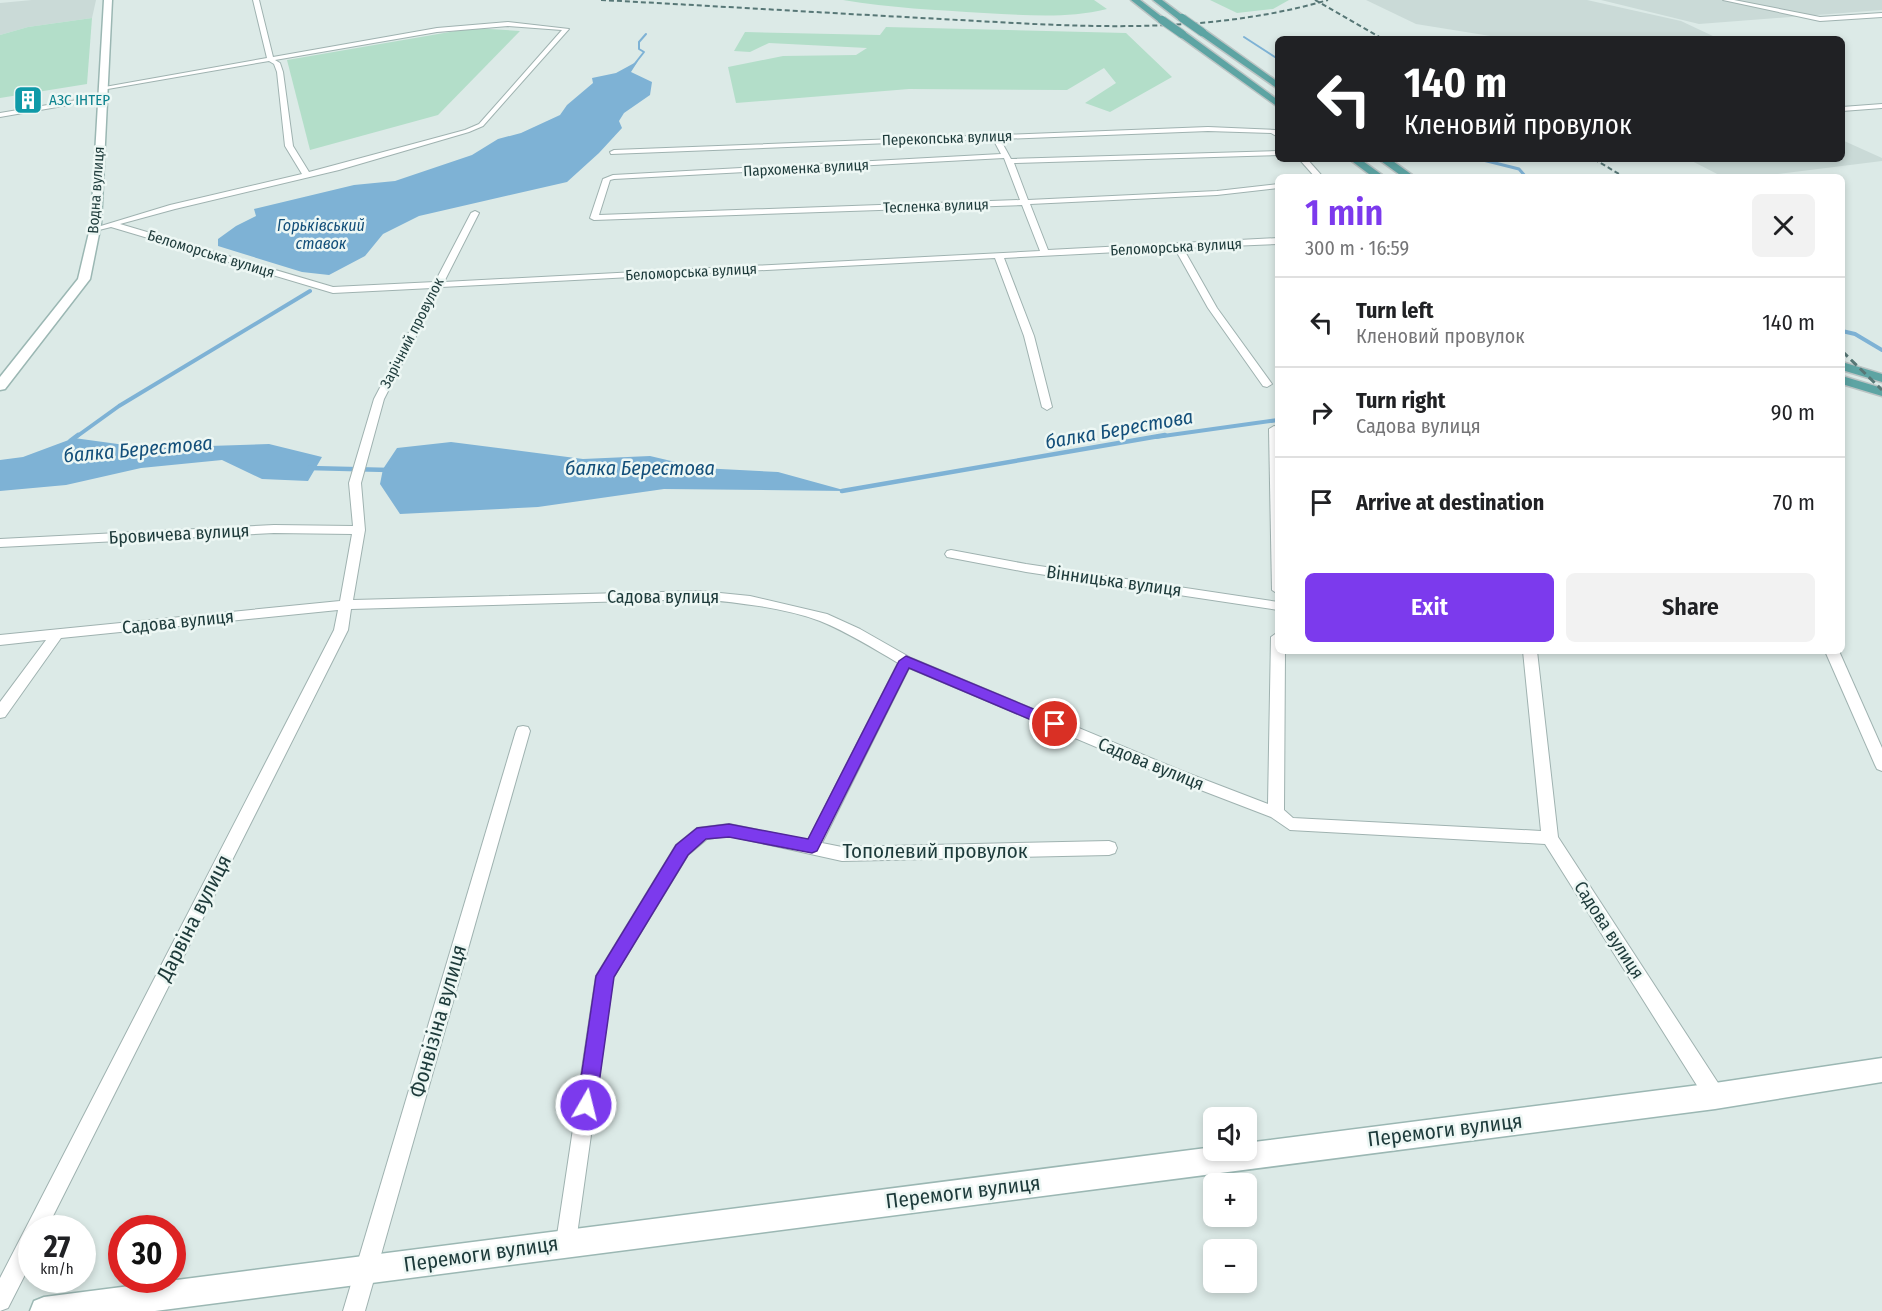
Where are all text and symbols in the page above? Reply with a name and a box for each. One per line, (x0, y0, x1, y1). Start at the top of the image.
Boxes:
text: 140 m (1404, 58, 1507, 108)
icon: left (1305, 60, 1383, 138)
building icon: АЗС ІНТЕР (12, 84, 44, 116)
place label: АЗС ІНТЕР (49, 91, 110, 109)
text: Кленовий провулок (1404, 109, 1632, 141)
street label: Перекопська вулиця (881, 127, 1013, 149)
street label: Водна вулиця (84, 146, 108, 234)
street label: Пархоменка вулиця (743, 156, 869, 180)
text: 1 min (1305, 191, 1383, 235)
button: close (1752, 194, 1815, 257)
street label: Тесленка вулиця (883, 195, 989, 217)
water label: Горьківський ставок (277, 216, 365, 253)
street label: Беломорська вулиця (145, 226, 277, 282)
street label: Беломорська вулиця (1110, 235, 1242, 259)
text: 300 m · 16:59 (1305, 236, 1409, 260)
street label: Беломорська вулиця (625, 260, 757, 284)
street label: Зарічний провулок (376, 275, 448, 391)
text: Turn left (1356, 297, 1434, 324)
icon: left (1305, 306, 1338, 339)
text: 140 m (1762, 309, 1815, 336)
text: Кленовий провулок (1356, 324, 1525, 348)
text: Turn right (1356, 387, 1445, 414)
icon: right (1305, 396, 1338, 429)
text: 90 m (1771, 399, 1815, 426)
water label: балка Берестова (1043, 404, 1195, 454)
text: Садова вулиця (1356, 414, 1481, 438)
water label: балка Берестова (62, 431, 214, 467)
water label: балка Берестова (565, 456, 715, 480)
icon: arrive (1305, 486, 1338, 519)
text: Arrive at destination (1356, 489, 1544, 516)
text: 70 m (1773, 489, 1815, 516)
street label: Бровичева вулиця (108, 519, 250, 549)
street label: Вінницька вулиця (1045, 561, 1183, 601)
button: Exit (1305, 573, 1554, 642)
button: Share (1566, 573, 1815, 642)
street label: Садова вулиця (607, 586, 719, 608)
street label: Садова вулиця (121, 605, 235, 639)
pin (1029, 698, 1080, 749)
icon: arrive (1038, 707, 1071, 740)
street label: Садова вулиця (1095, 733, 1207, 795)
street label: Тополевий провулок (842, 838, 1028, 864)
street label: Дарвіна вулиця (151, 850, 237, 986)
street label: Садова вулиця (1569, 877, 1649, 983)
street label: Фонвізіна вулиця (404, 942, 472, 1100)
position arrow (554, 1073, 618, 1137)
map controls (1203, 1107, 1257, 1293)
button: sound (1203, 1107, 1257, 1161)
street label: Перемоги вулиця (1366, 1108, 1524, 1152)
street label: Перемоги вулиця (884, 1170, 1042, 1214)
button: + (1203, 1173, 1257, 1227)
speed limit sign: 30 (108, 1215, 186, 1293)
text: 27 (44, 1229, 70, 1265)
street label: Перемоги вулиця (402, 1230, 560, 1278)
button: − (1203, 1239, 1257, 1293)
text: km/h (40, 1260, 74, 1278)

